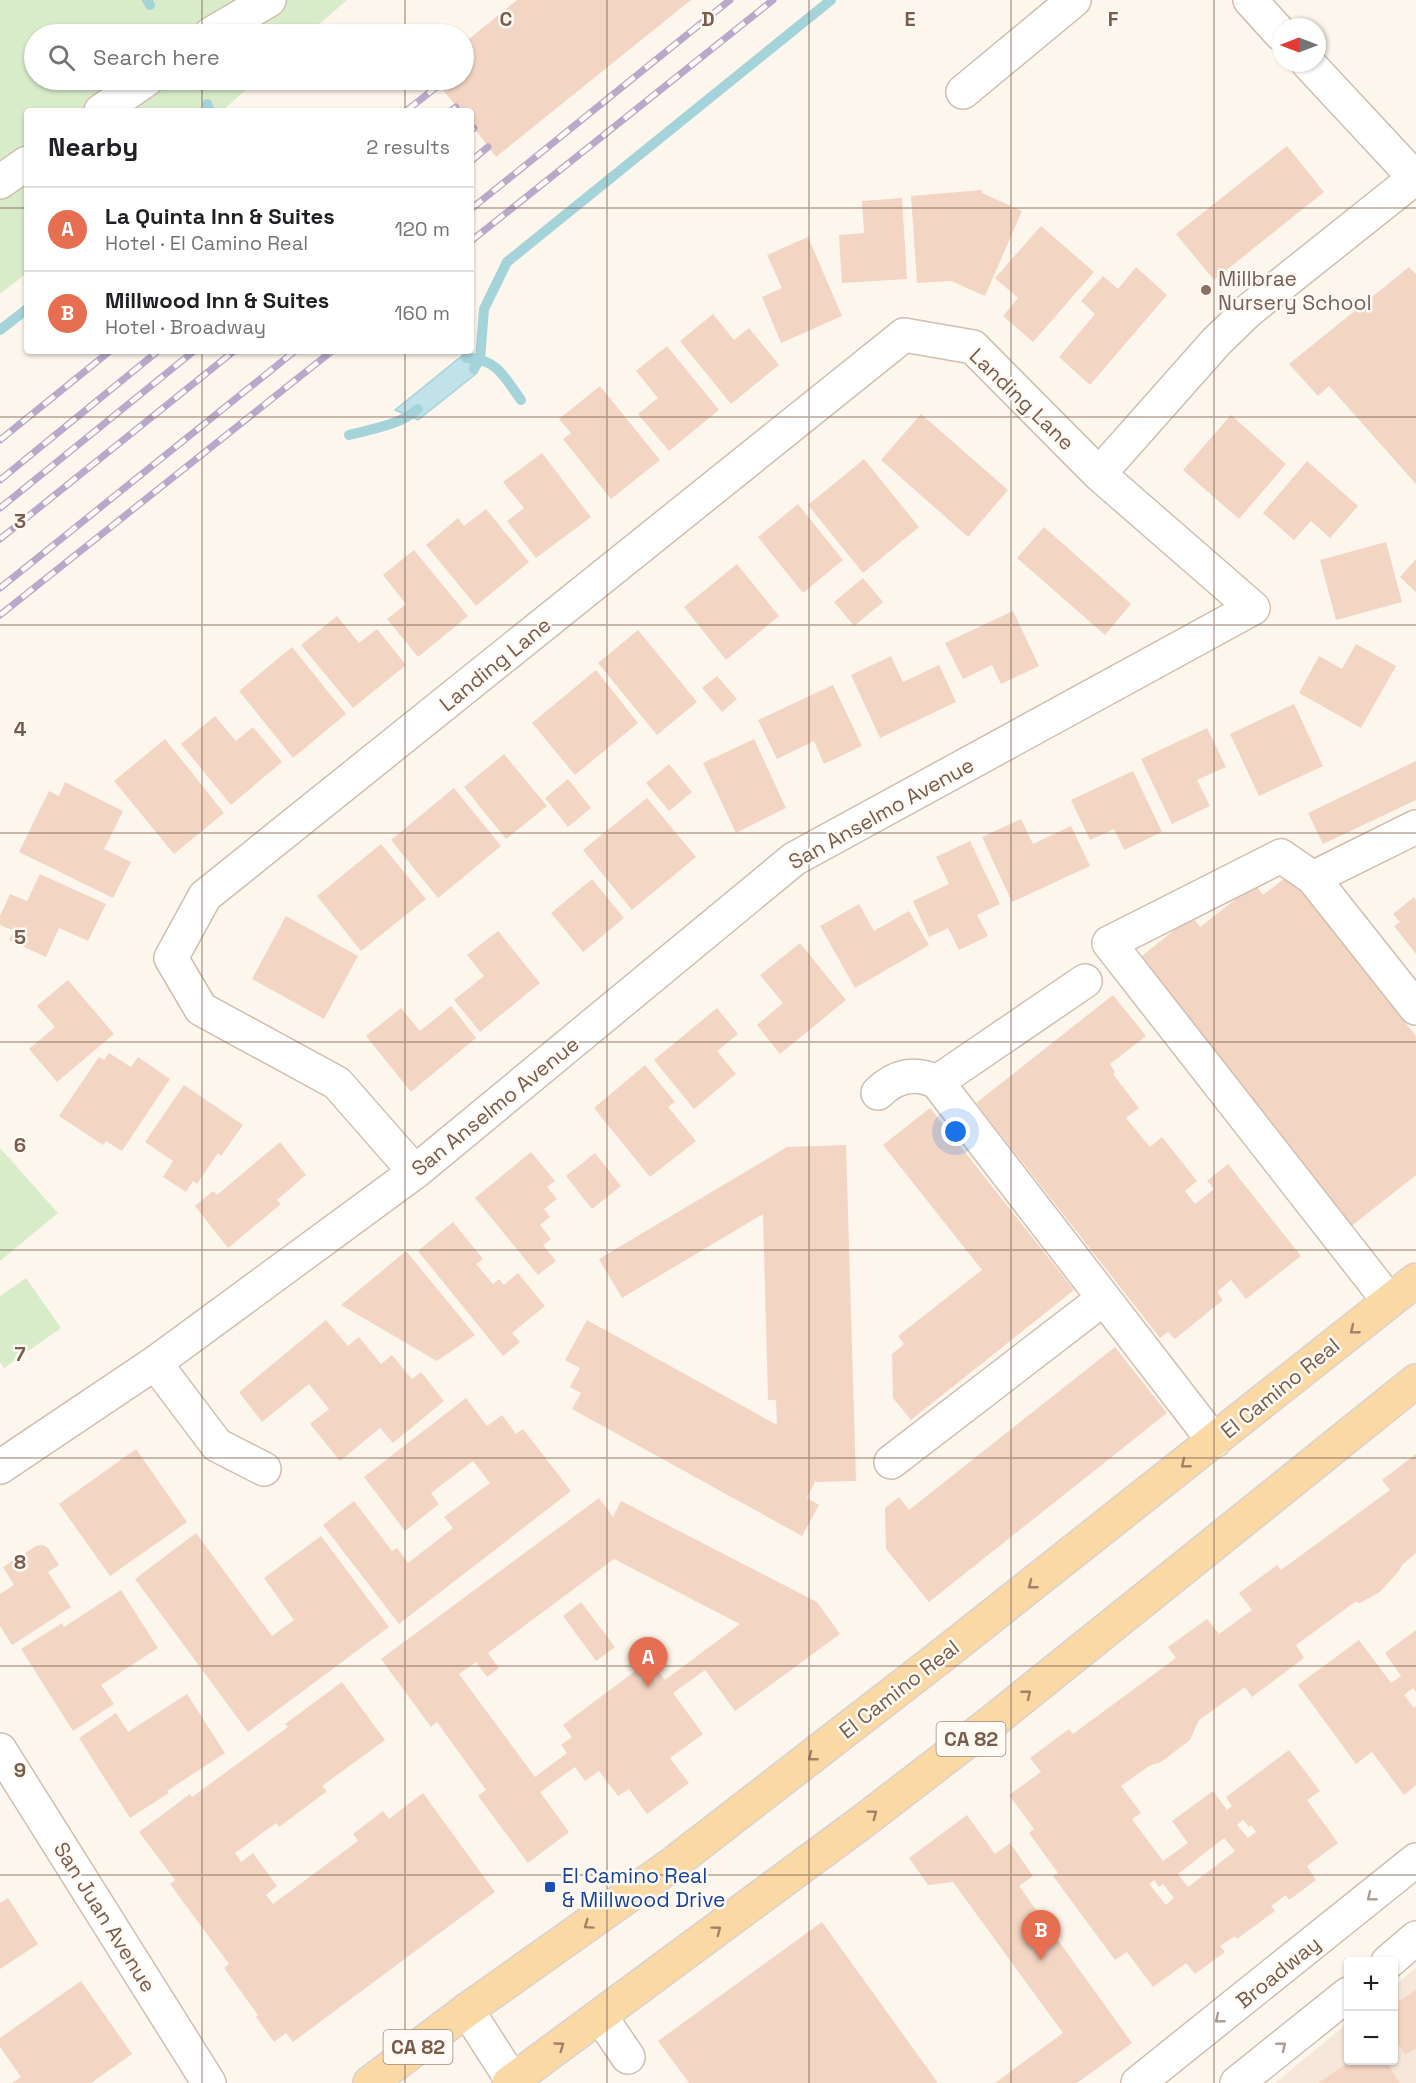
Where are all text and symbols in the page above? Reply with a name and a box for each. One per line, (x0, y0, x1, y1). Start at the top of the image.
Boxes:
text: C (500, 6, 513, 32)
text: D (701, 6, 715, 32)
text: E (904, 6, 916, 32)
text: F (1108, 6, 1119, 32)
north arrow (1272, 18, 1326, 72)
search box (24, 24, 474, 90)
icon: search (45, 41, 78, 74)
text: Search here (93, 43, 220, 71)
text: Nearby (48, 130, 138, 164)
text: 2 results (366, 134, 450, 160)
text: La Quinta Inn & Suites (105, 202, 335, 230)
text: A (61, 216, 74, 242)
text: 120 m (394, 216, 450, 242)
text: Hotel · El Camino Real (105, 230, 308, 256)
place label: Millbrae Nursery School (1218, 265, 1372, 316)
marker: Millbrae Nursery School (1199, 283, 1213, 297)
text: Millwood Inn & Suites (105, 286, 329, 314)
text: B (61, 300, 74, 326)
text: 160 m (394, 300, 450, 326)
text: Hotel · Broadway (105, 314, 266, 340)
street label: Landing Lane (964, 342, 1080, 456)
text: 3 (14, 508, 26, 534)
street label: Landing Lane (434, 611, 556, 717)
text: 4 (14, 716, 27, 742)
street label: San Anselmo Avenue (783, 751, 979, 875)
text: 5 (14, 924, 26, 950)
street label: San Anselmo Avenue (406, 1030, 584, 1182)
your location (941, 1117, 970, 1146)
text: 6 (14, 1132, 26, 1158)
one-way arrow (1350, 1322, 1361, 1333)
street label: El Camino Real (1215, 1332, 1345, 1444)
text: 7 (14, 1341, 26, 1367)
one-way arrow (1181, 1457, 1192, 1468)
text: 8 (14, 1549, 26, 1575)
one-way arrow (1028, 1577, 1039, 1588)
street label: El Camino Real (833, 1634, 965, 1744)
pin: A (628, 1638, 668, 1687)
one-way arrow (1020, 1691, 1031, 1702)
road number: CA 82 (936, 1722, 1006, 1756)
one-way arrow (808, 1749, 819, 1760)
text: 9 (14, 1757, 26, 1783)
one-way arrow (866, 1810, 877, 1821)
street label: San Juan Avenue (48, 1837, 162, 1997)
place label: El Camino Real & Millwood Drive (562, 1862, 725, 1913)
marker: El Camino Real & Millwood Drive (543, 1880, 557, 1894)
one-way arrow (1367, 1890, 1378, 1901)
pin: B (1022, 1910, 1060, 1960)
one-way arrow (583, 1917, 594, 1928)
one-way arrow (710, 1926, 721, 1937)
street label: Broadway (1230, 1930, 1326, 2014)
map controls (1344, 1957, 1398, 2065)
button: + (1344, 1957, 1398, 2011)
button: − (1344, 2011, 1398, 2065)
one-way arrow (1215, 2012, 1226, 2023)
road number: CA 82 (384, 2030, 452, 2064)
one-way arrow (553, 2042, 564, 2053)
one-way arrow (1276, 2043, 1287, 2054)

